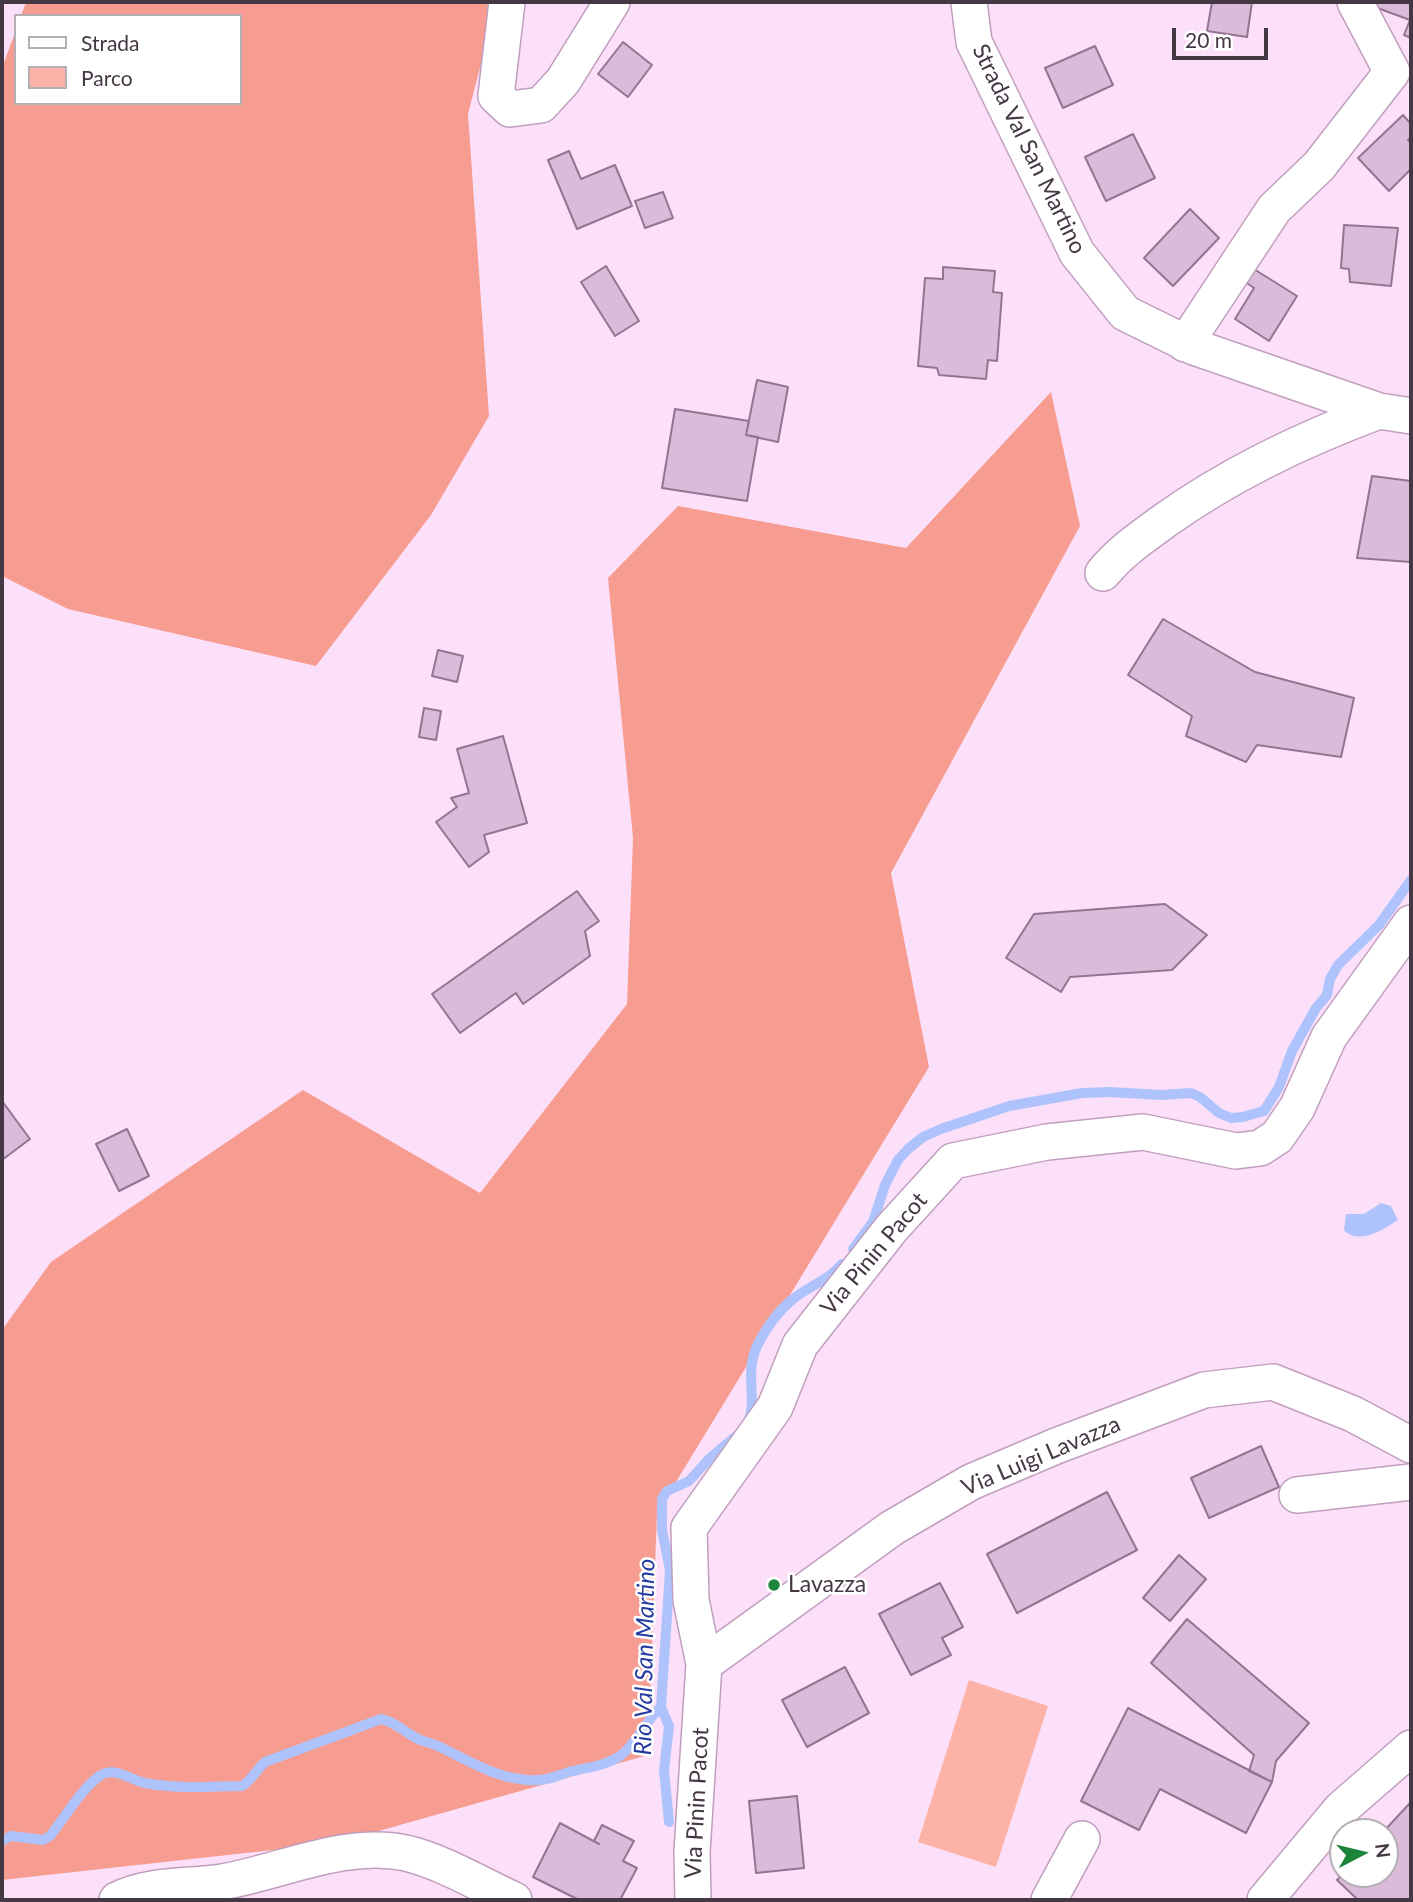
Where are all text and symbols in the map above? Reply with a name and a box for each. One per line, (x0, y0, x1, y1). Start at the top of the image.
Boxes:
legend (14, 14, 242, 105)
scale bar (1175, 14, 1271, 58)
text: 20 m (1185, 27, 1232, 52)
text: Strada (81, 30, 140, 55)
street label: Strada Val San Martino (966, 40, 1092, 258)
text: Parco (81, 65, 133, 90)
street label: Via Pinin Pacot (815, 1187, 933, 1321)
street label: Via Luigi Lavazza (958, 1410, 1124, 1502)
water label: Rio Val San Martino (629, 1558, 661, 1756)
place label: Lavazza (788, 1571, 866, 1599)
marker: Lavazza (766, 1577, 782, 1593)
street label: Via Pinin Pacot (679, 1727, 715, 1879)
north arrow (1329, 1818, 1399, 1888)
text: N (1371, 1842, 1396, 1859)

